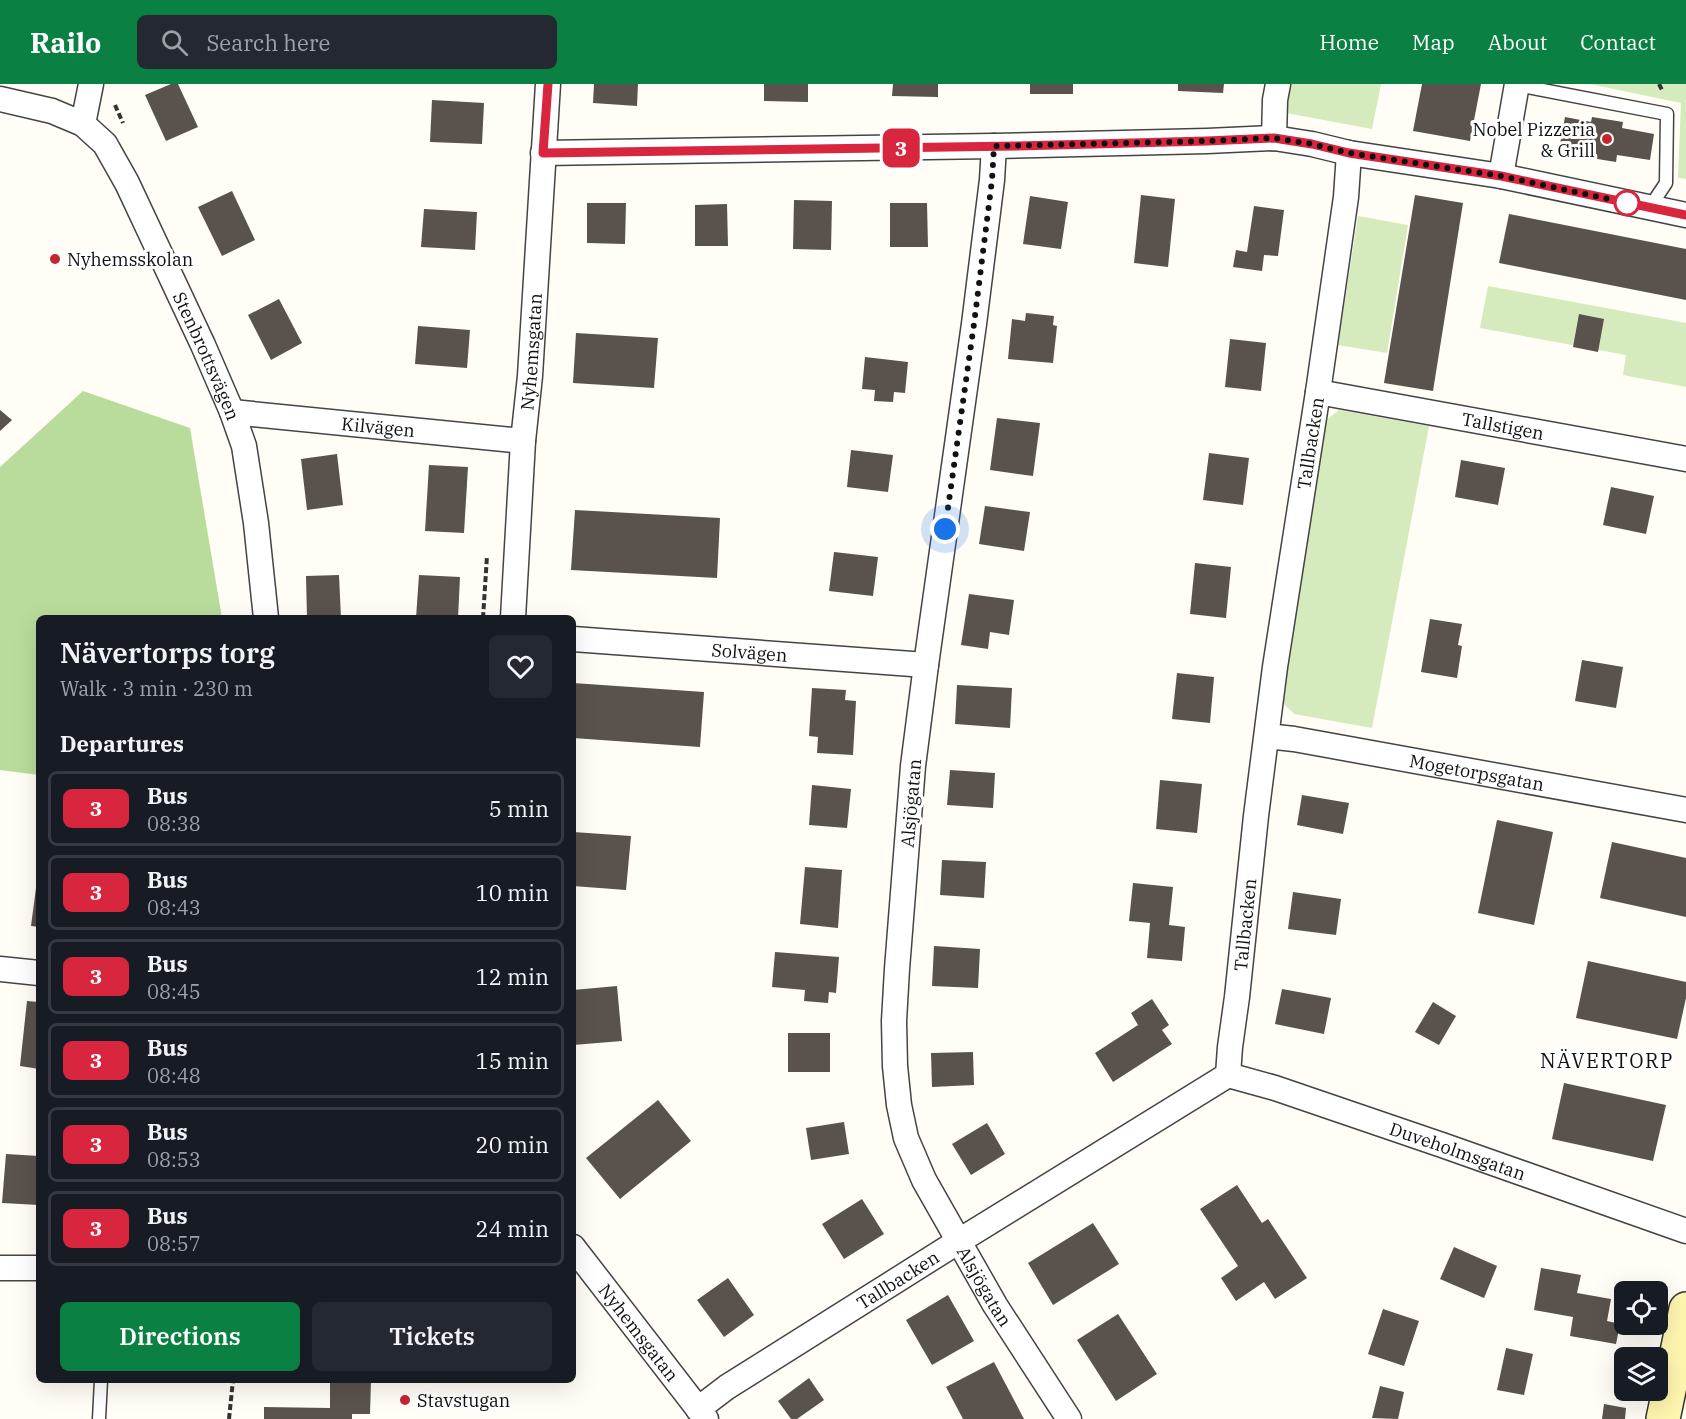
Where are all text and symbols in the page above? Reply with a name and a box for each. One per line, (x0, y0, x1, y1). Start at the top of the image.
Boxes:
search box (137, 15, 557, 69)
text: Railo (30, 24, 101, 61)
icon: search (158, 26, 191, 59)
text: Search here (206, 28, 330, 57)
text: Home (1319, 28, 1379, 56)
text: Map (1412, 28, 1455, 56)
text: About (1488, 28, 1547, 56)
text: Contact (1580, 28, 1656, 56)
place label: Nobel Pizzeria & Grill (1473, 118, 1595, 162)
line badge: 3 (882, 128, 920, 168)
marker: Nobel Pizzeria & Grill (1600, 132, 1614, 146)
text: 3 (895, 134, 907, 162)
unlabelled marker (1614, 190, 1640, 216)
place label: Nyhemsskolan (67, 248, 193, 271)
marker: Nyhemsskolan (48, 252, 62, 266)
street label: Stenbrottsvägen (168, 288, 245, 423)
street label: Nyhemsgatan (515, 292, 547, 411)
street label: Tallbacken (1291, 395, 1329, 491)
street label: Tallstigen (1460, 407, 1546, 444)
street label: Kilvägen (340, 411, 416, 442)
your location (930, 514, 960, 544)
text: Nävertorps torg (60, 634, 275, 671)
button: heart (489, 635, 552, 698)
street label: Solvägen (711, 638, 788, 666)
text: Walk · 3 min · 230 m (60, 675, 253, 702)
text: Departures (60, 729, 184, 758)
street label: Mogetorpsgatan (1408, 749, 1546, 796)
street label: Alsjögatan (896, 758, 926, 848)
text: Bus (147, 781, 188, 810)
text: 3 (90, 794, 102, 822)
text: 5 min (489, 794, 549, 823)
text: 08:38 (147, 810, 201, 837)
text: Bus (147, 865, 188, 894)
street label: Tallbacken (1228, 877, 1261, 972)
text: 3 (90, 878, 102, 906)
text: 10 min (476, 878, 549, 907)
text: 08:43 (147, 894, 201, 921)
text: Bus (147, 949, 188, 978)
text: 3 (90, 962, 102, 990)
text: 12 min (476, 962, 549, 991)
text: 08:45 (147, 978, 201, 1005)
text: Bus (147, 1033, 188, 1062)
text: 3 (90, 1046, 102, 1074)
text: 15 min (476, 1046, 549, 1075)
district label: NÄVERTORP (1540, 1047, 1674, 1074)
text: 08:48 (147, 1062, 201, 1089)
street label: Duveholmsgatan (1387, 1116, 1529, 1185)
text: Bus (147, 1117, 188, 1146)
text: 3 (90, 1130, 102, 1158)
text: 20 min (476, 1130, 549, 1159)
text: 08:53 (147, 1146, 201, 1173)
text: Bus (147, 1201, 188, 1230)
text: 3 (90, 1214, 102, 1242)
text: 24 min (476, 1214, 549, 1243)
text: 08:57 (147, 1230, 201, 1257)
street label: Alsjögatan (952, 1242, 1017, 1331)
street label: Tallbacken (852, 1245, 943, 1314)
street label: Nyhemsgatan (594, 1279, 684, 1386)
map controls (1614, 1281, 1668, 1401)
button: locate (1614, 1281, 1668, 1335)
button: Directions (60, 1302, 300, 1371)
button: Tickets (312, 1302, 552, 1371)
button: layers (1614, 1347, 1668, 1401)
place label: Stavstugan (417, 1389, 510, 1412)
marker: Stavstugan (398, 1393, 412, 1407)

